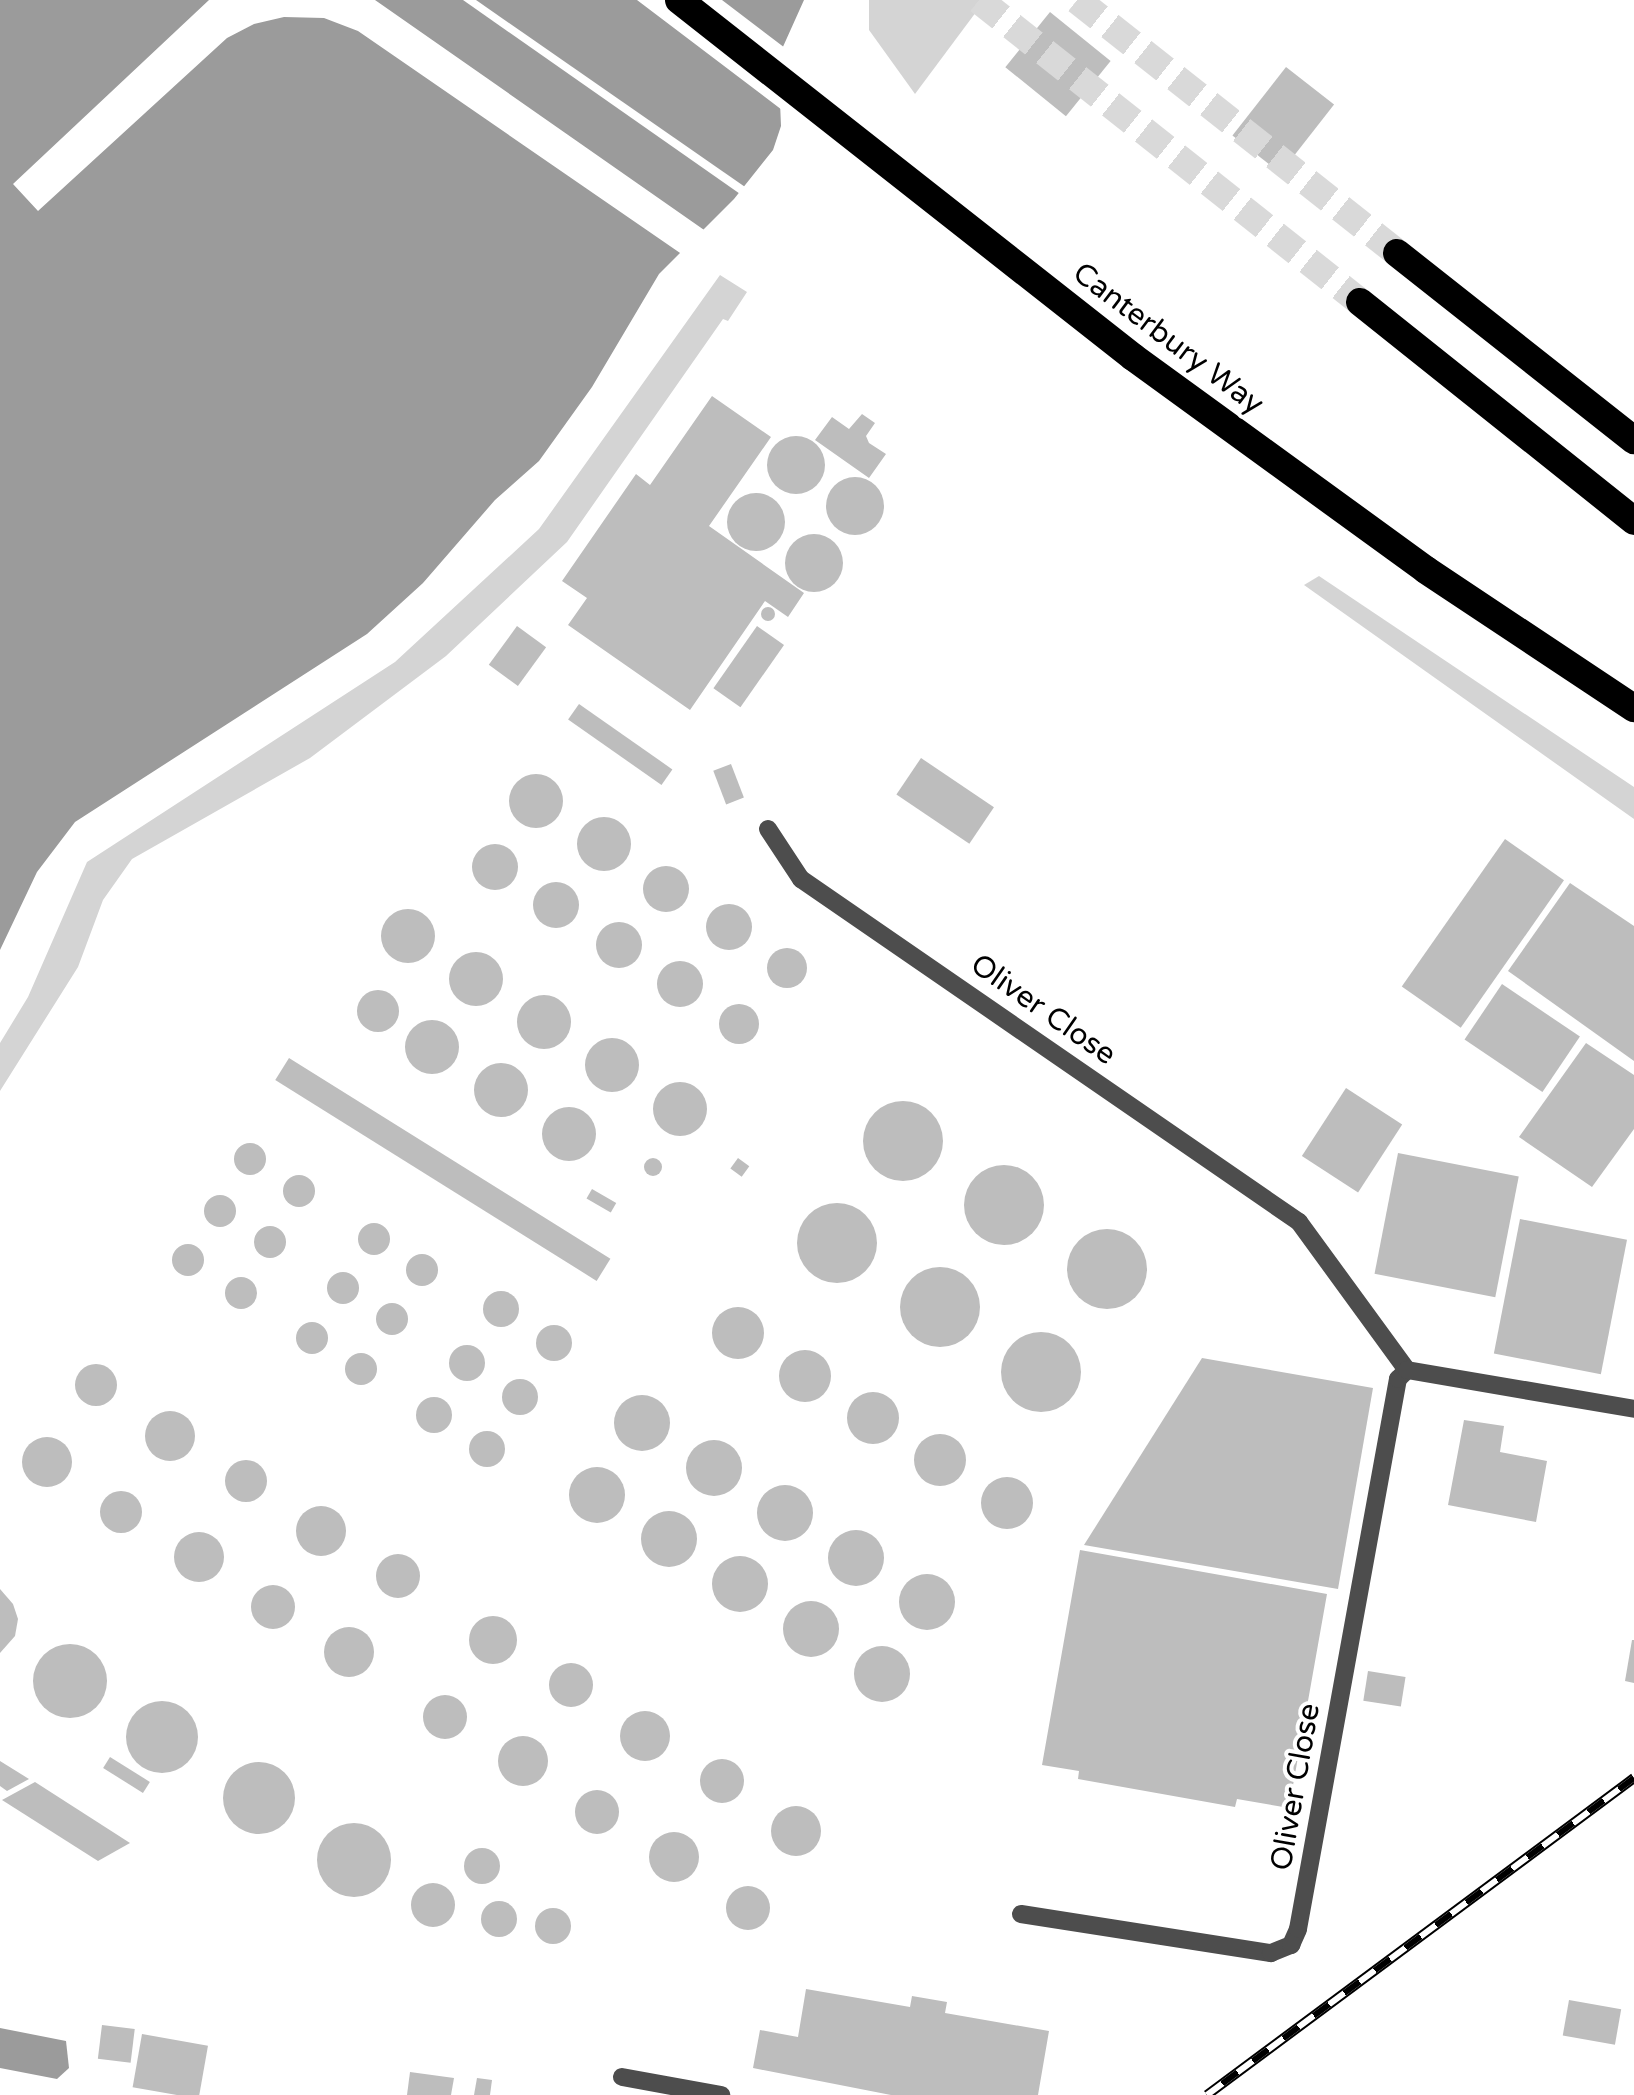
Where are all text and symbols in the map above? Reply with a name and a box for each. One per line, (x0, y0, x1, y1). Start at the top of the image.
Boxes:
street label: Canterbury Way (1065, 255, 1271, 423)
street label: Oliver Close (963, 947, 1123, 1073)
street label: Oliver Close (1264, 1701, 1328, 1873)

